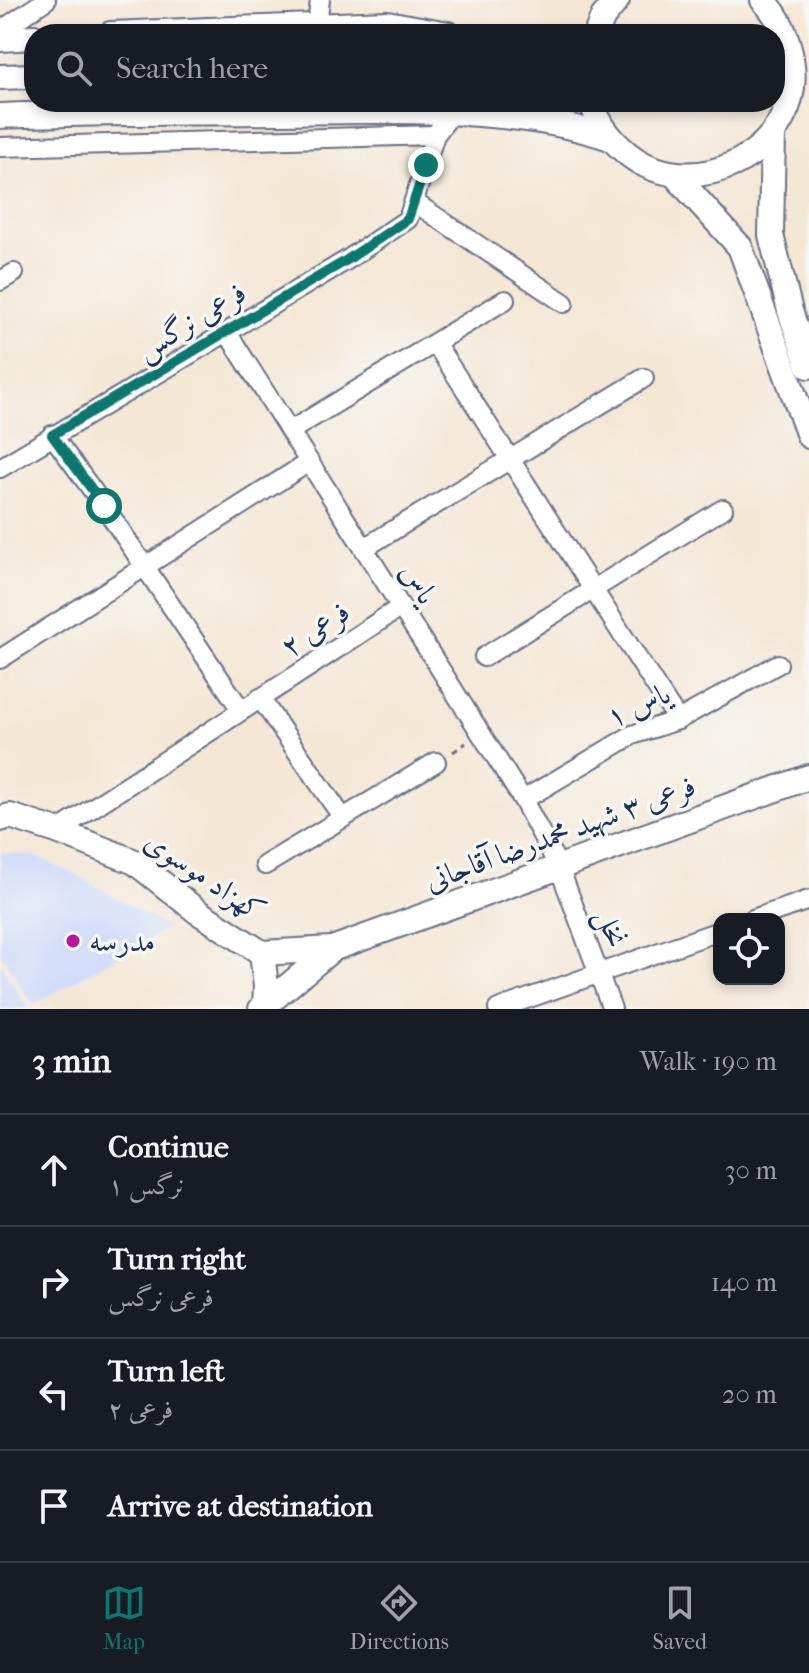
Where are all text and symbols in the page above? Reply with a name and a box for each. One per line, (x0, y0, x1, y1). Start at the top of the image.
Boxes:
search box (24, 24, 785, 112)
icon: search (52, 46, 96, 90)
text: Search here (116, 51, 268, 86)
route end (408, 147, 444, 183)
street label: فرعی نرگس (130, 275, 254, 370)
route start (86, 488, 122, 524)
street label: یاس (393, 556, 445, 612)
street label: فرعی ۲ (274, 594, 357, 665)
street label: یاس ۱ (601, 675, 677, 735)
street label: فرعی ۳ شهید محمدرضا آقاجانی (420, 767, 701, 900)
street label: کهزاد موسوی (137, 823, 272, 930)
street label: نخل (585, 904, 635, 954)
map controls (713, 913, 785, 985)
button: locate (713, 913, 785, 985)
place label: مدرسه (89, 924, 155, 959)
marker: مدرسه (64, 932, 82, 950)
text: 3 min (32, 1041, 111, 1081)
text: Walk · 190 m (640, 1046, 777, 1077)
text: Continue (108, 1130, 229, 1165)
icon: ahead (32, 1148, 76, 1192)
text: 30 m (725, 1155, 777, 1186)
text: نرگس ۱ (108, 1170, 184, 1201)
text: Turn right (108, 1242, 246, 1277)
icon: right (32, 1260, 76, 1304)
text: 140 m (711, 1267, 777, 1298)
text: فرعی نرگس (108, 1282, 214, 1313)
text: Turn left (108, 1354, 225, 1389)
icon: left (32, 1372, 76, 1416)
text: 20 m (722, 1379, 777, 1410)
text: فرعی ۲ (108, 1394, 173, 1425)
icon: arrive (32, 1484, 76, 1528)
text: Arrive at destination (108, 1489, 373, 1524)
tab: Map (102, 1581, 146, 1655)
tab: Directions (350, 1581, 449, 1655)
tab: Saved (653, 1581, 707, 1655)

